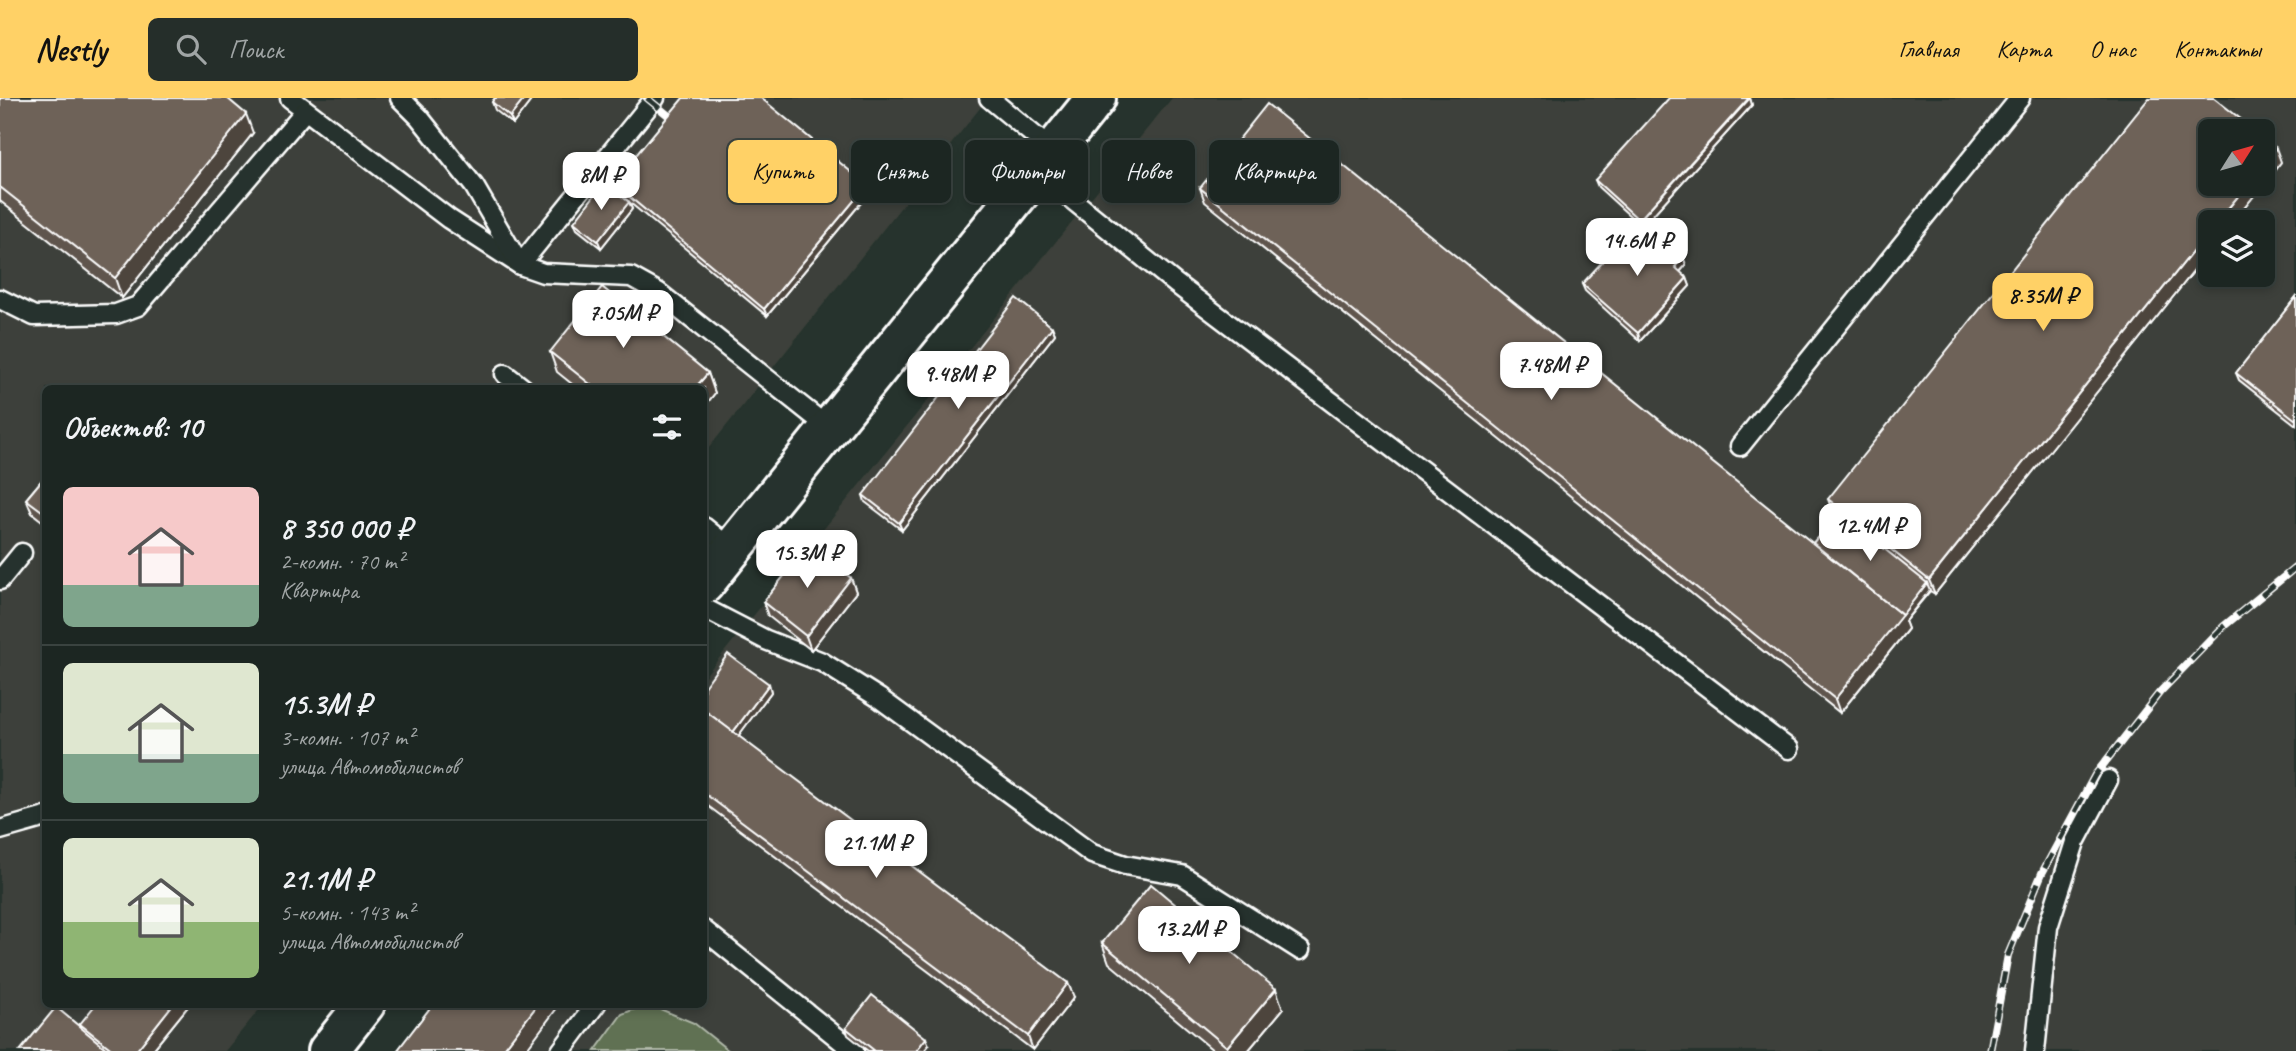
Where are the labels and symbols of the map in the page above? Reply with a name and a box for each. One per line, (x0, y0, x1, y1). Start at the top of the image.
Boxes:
north arrow (2198, 119, 2275, 196)
pin: 8M ₽ (560, 152, 642, 212)
pin: 14.6M ₽ (1572, 218, 1702, 278)
pin: 8.35M ₽ (1978, 274, 2108, 333)
pin: 7.05M ₽ (558, 290, 688, 350)
pin: 7.48M ₽ (1486, 342, 1616, 402)
pin: 9.48M ₽ (893, 352, 1023, 411)
pin: 12.4M ₽ (1805, 504, 1935, 563)
pin: 15.3M ₽ (742, 531, 872, 590)
pin: 21.1M ₽ (811, 820, 941, 880)
pin: 13.2M ₽ (1124, 906, 1254, 966)

